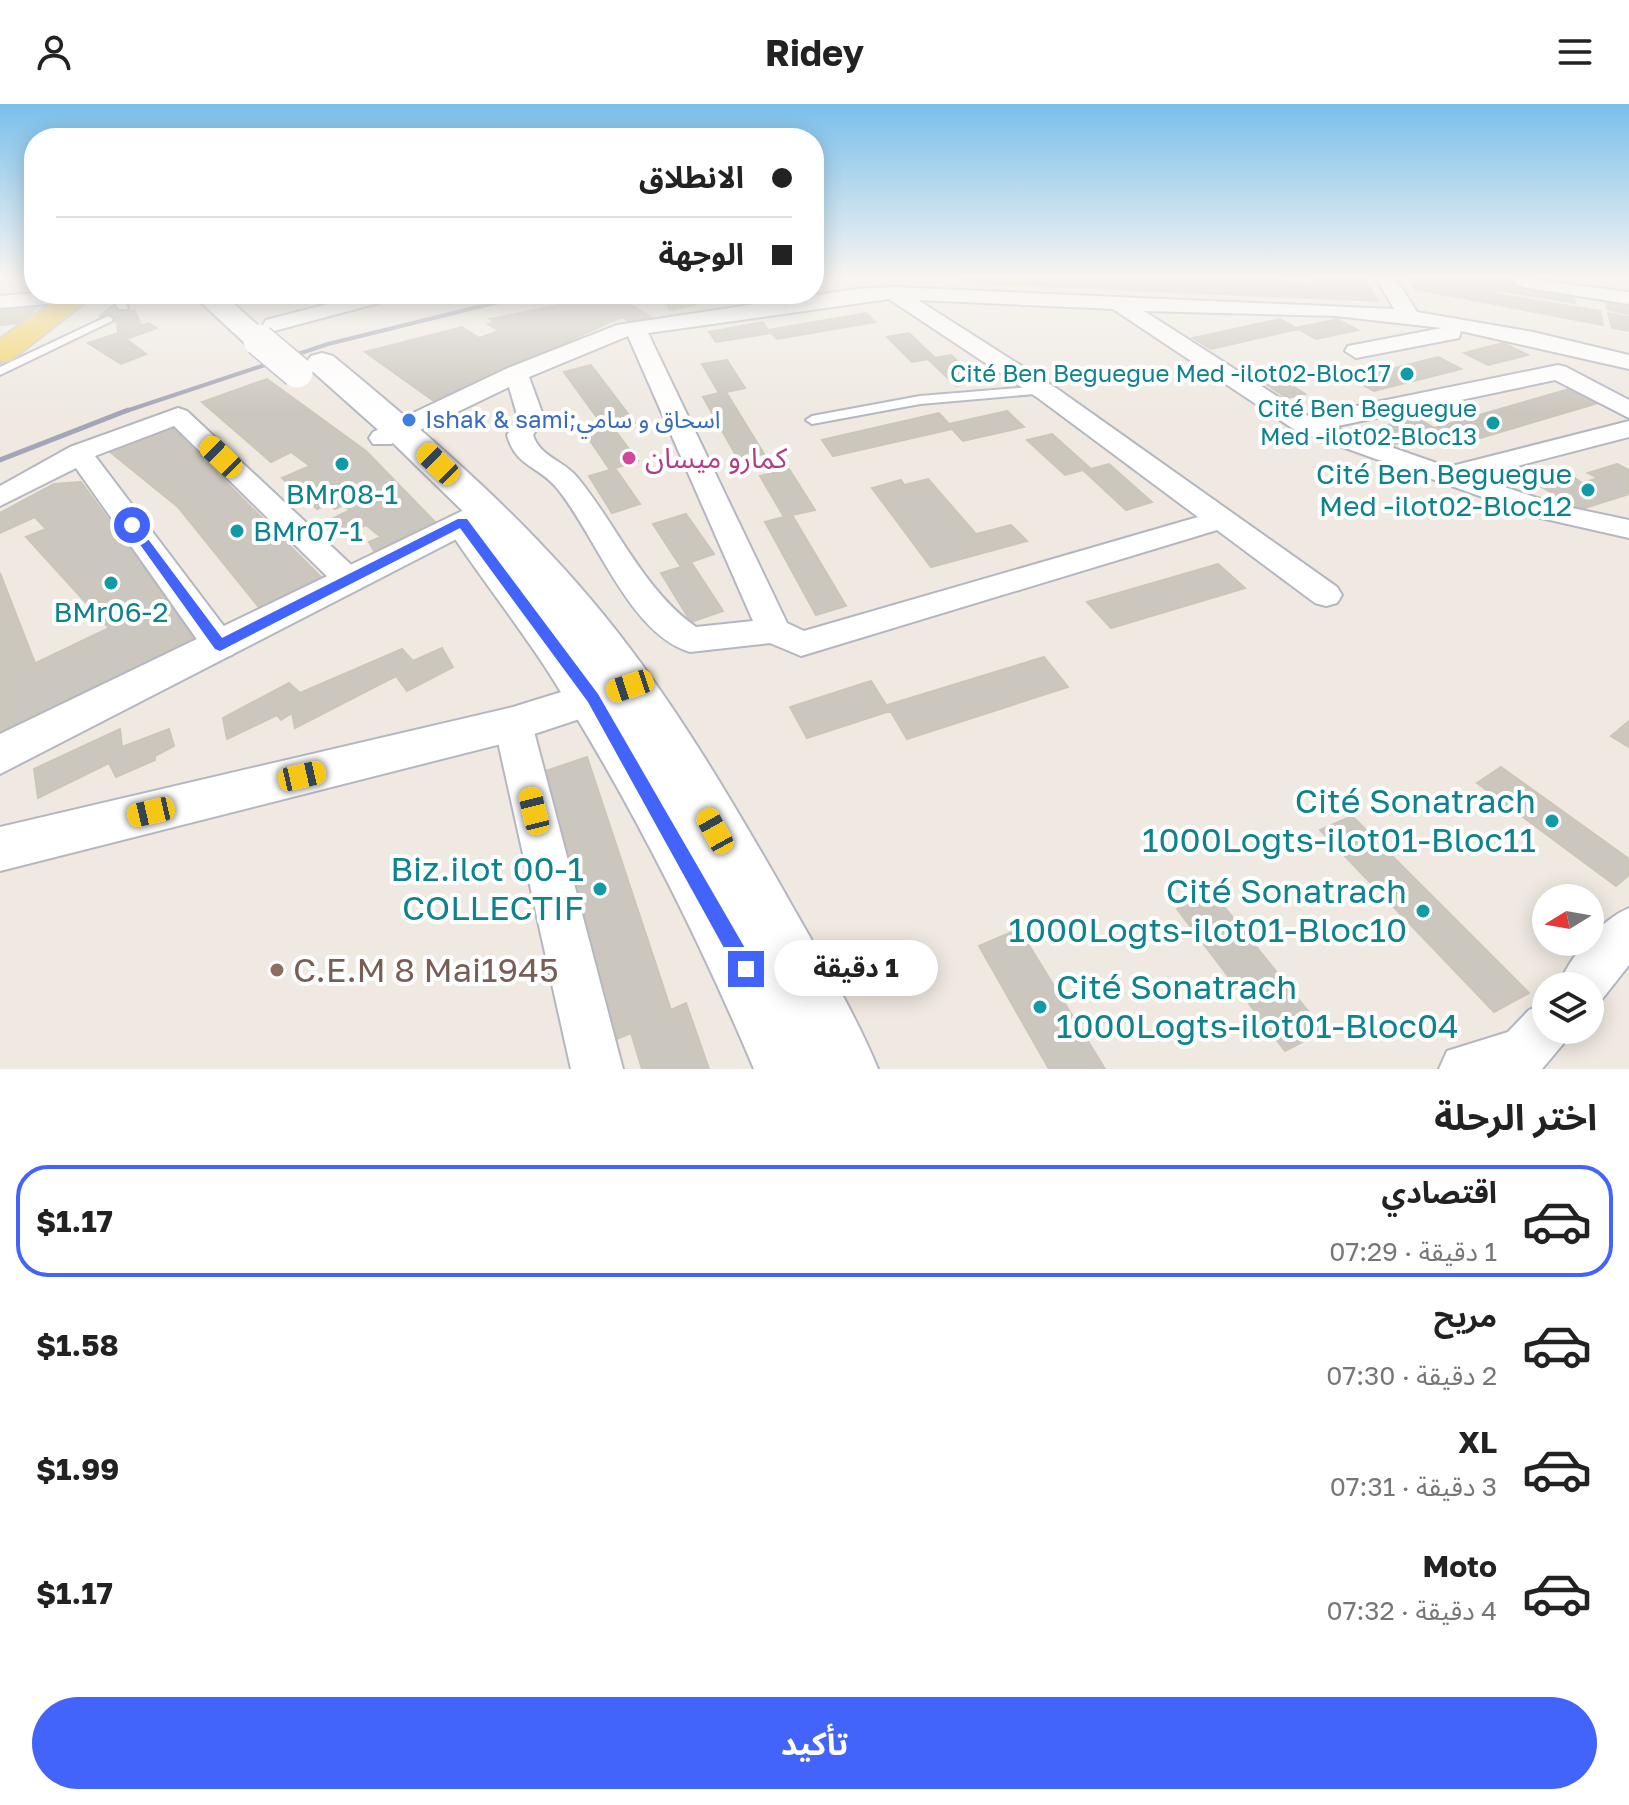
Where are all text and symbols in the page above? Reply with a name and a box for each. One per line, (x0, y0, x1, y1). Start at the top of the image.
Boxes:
icon: person (32, 30, 76, 74)
icon: menu (1553, 30, 1597, 74)
text: Ridey (765, 31, 864, 74)
text: الانطلاق (639, 159, 744, 195)
text: الوجهة (659, 236, 744, 272)
place label: Cité Ben Beguegue Med -ilot02-Bloc17 (950, 358, 1391, 387)
marker: Cité Ben Beguegue Med -ilot02-Bloc17 (1398, 365, 1416, 383)
place label: Cité Ben Beguegue Med -ilot02-Bloc13 (1258, 393, 1477, 450)
place label: Ishak & sami;اسحاق و سامي (425, 404, 721, 439)
marker: Ishak & sami;اسحاق و سامي (400, 411, 418, 429)
marker: Cité Ben Beguegue Med -ilot02-Bloc13 (1484, 414, 1502, 432)
car (195, 432, 247, 482)
car (412, 439, 464, 489)
place label: كمارو ميسان (645, 441, 787, 475)
marker: كمارو ميسان (620, 449, 638, 467)
marker: BMr08-1 (333, 455, 351, 473)
place label: Cité Ben Beguegue Med -ilot02-Bloc12 (1316, 457, 1572, 522)
place label: BMr08-1 (286, 477, 398, 510)
marker: Cité Ben Beguegue Med -ilot02-Bloc12 (1579, 481, 1597, 499)
route start (114, 507, 150, 543)
place label: BMr07-1 (253, 514, 363, 547)
marker: BMr07-1 (228, 522, 246, 540)
marker: BMr06-2 (102, 574, 120, 592)
place label: BMr06-2 (54, 595, 168, 628)
car (603, 667, 657, 705)
car (276, 759, 328, 793)
place label: Cité Sonatrach 1000Logts-ilot01-Bloc11 (1142, 780, 1536, 859)
car (517, 785, 551, 837)
car (125, 795, 177, 829)
car (693, 804, 737, 858)
marker: Cité Sonatrach 1000Logts-ilot01-Bloc11 (1543, 812, 1561, 830)
place label: Biz.ilot 00-1 COLLECTIF (390, 848, 584, 927)
place label: Cité Sonatrach 1000Logts-ilot01-Bloc10 (1008, 870, 1407, 949)
marker: Biz.ilot 00-1 COLLECTIF (591, 880, 609, 898)
north arrow (1532, 884, 1604, 956)
map controls (1532, 884, 1604, 1044)
marker: Cité Sonatrach 1000Logts-ilot01-Bloc10 (1414, 902, 1432, 920)
callout: 1 دقيقة (774, 941, 938, 997)
place label: C.E.M 8 Mai1945 (293, 949, 559, 989)
route end (728, 951, 764, 987)
text: 1 دقيقة (813, 952, 899, 983)
marker: C.E.M 8 Mai1945 (268, 961, 286, 979)
place label: Cité Sonatrach 1000Logts-ilot01-Bloc04 (1056, 966, 1459, 1045)
button: layers (1532, 972, 1604, 1044)
marker: Cité Sonatrach 1000Logts-ilot01-Bloc04 (1031, 998, 1049, 1016)
text: اختر الرحلة (1434, 1095, 1597, 1138)
text: اقتصادي (1382, 1174, 1497, 1210)
icon: car (1521, 1185, 1593, 1257)
text: $1.17 (36, 1203, 113, 1239)
text: 1 دقيقة · 07:29 (1329, 1236, 1497, 1267)
text: مريح (1434, 1298, 1497, 1334)
icon: car (1521, 1309, 1593, 1381)
text: $1.58 (36, 1327, 119, 1363)
text: 2 دقيقة · 07:30 (1326, 1360, 1497, 1391)
text: XL (1458, 1424, 1497, 1460)
icon: car (1521, 1433, 1593, 1505)
text: $1.99 (36, 1451, 119, 1487)
text: 3 دقيقة · 07:31 (1330, 1471, 1497, 1502)
text: Moto (1422, 1548, 1497, 1584)
icon: car (1521, 1557, 1593, 1629)
text: $1.17 (36, 1575, 113, 1611)
text: 4 دقيقة · 07:32 (1327, 1595, 1497, 1626)
button: تأكيد (32, 1697, 1597, 1789)

